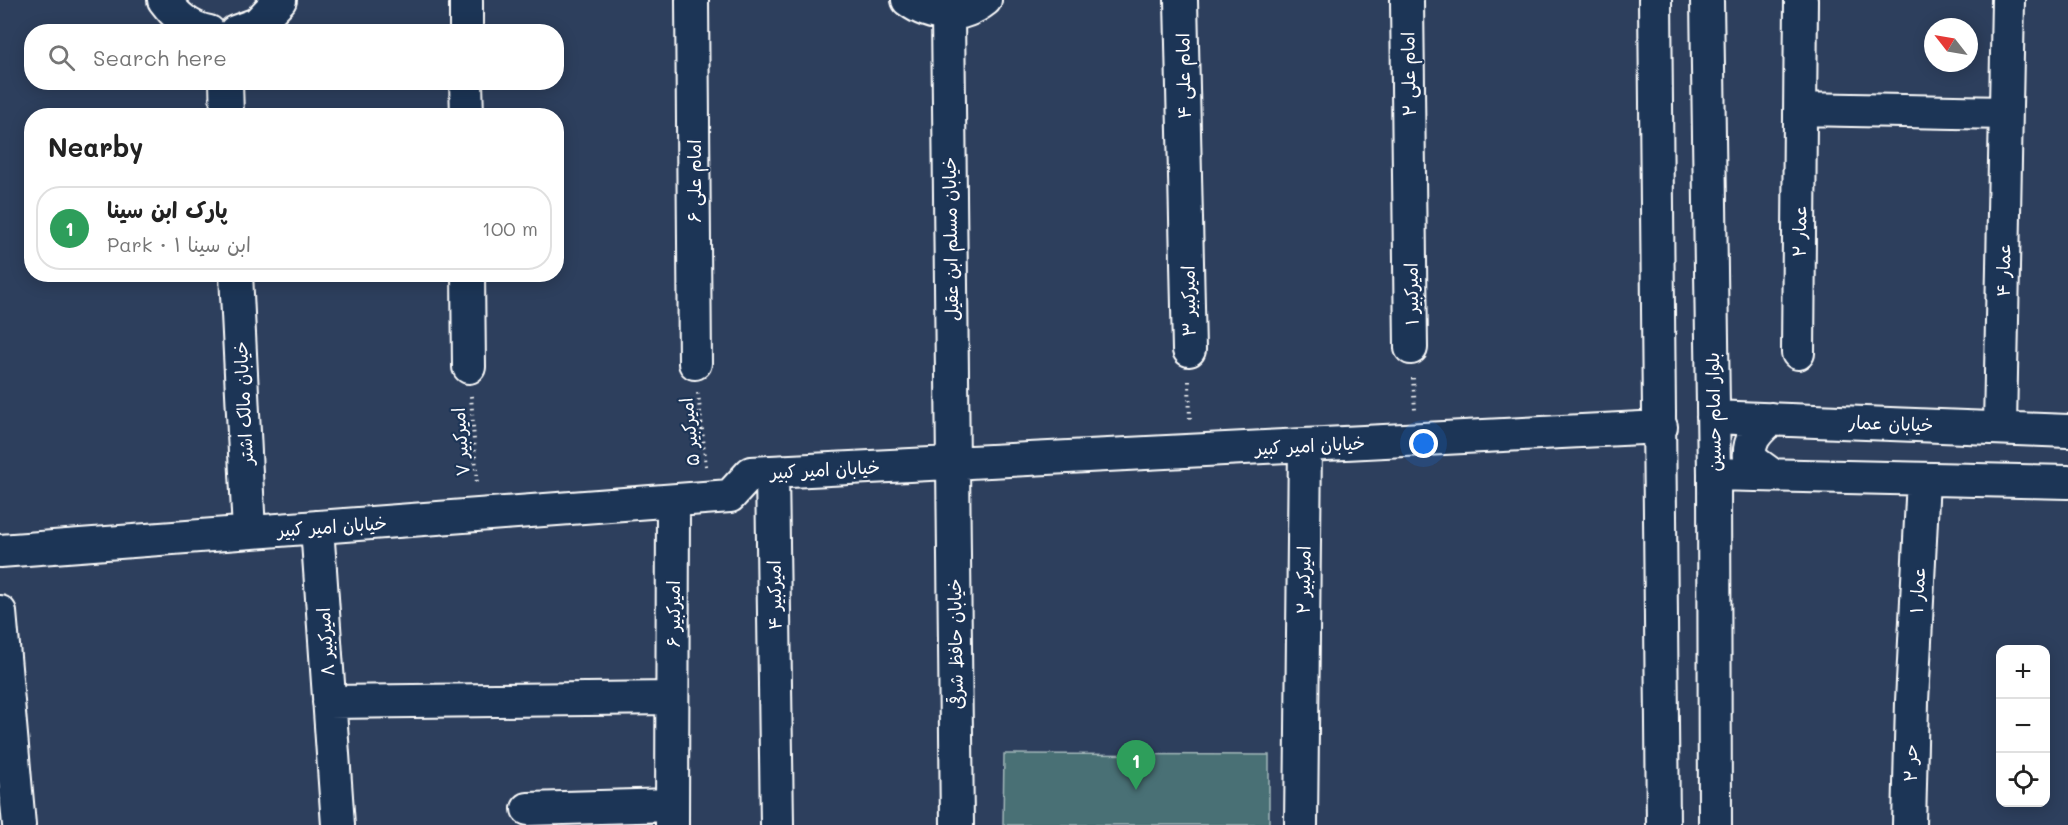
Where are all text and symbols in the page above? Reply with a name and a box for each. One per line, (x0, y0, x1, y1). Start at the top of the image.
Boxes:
north arrow (1924, 18, 1978, 72)
search box (24, 24, 564, 90)
street label: امام علی ۲ (1395, 31, 1424, 117)
street label: امام علی ۴ (1170, 33, 1199, 119)
icon: search (45, 41, 78, 74)
text: Search here (93, 43, 227, 72)
text: Nearby (48, 130, 143, 164)
street label: امام علی ۶ (682, 139, 709, 223)
street label: خیابان مسلم ابن عقیل (937, 157, 966, 321)
text: پارک ابن سینا (107, 195, 228, 224)
street label: عمار ۲ (1787, 205, 1811, 257)
text: 1 (65, 215, 74, 241)
text: 100 m (482, 215, 538, 241)
text: Park · ابن سینا ۱ (107, 231, 251, 257)
street label: عمار ۴ (1991, 243, 2015, 297)
street label: امیرکبیر ۱ (1398, 262, 1424, 326)
street label: امیرکبیر ۳ (1175, 265, 1201, 337)
street label: خیابان مالک اشتر (228, 341, 258, 467)
street label: بلوار امام حسین (1700, 352, 1729, 472)
street label: امیرکبیر ۵ (673, 397, 705, 467)
street label: امیرکبیر ۷ (446, 407, 474, 477)
street label: خیابان عمار (1847, 409, 1934, 436)
your location (1409, 429, 1438, 458)
street label: خیابان امیر کبیر (1252, 430, 1366, 460)
street label: خیابان امیر کبیر (767, 454, 881, 484)
street label: خیابان امیر کبیر (274, 510, 388, 542)
street label: امیرکبیر ۲ (1290, 546, 1316, 614)
street label: امیرکبیر ۴ (761, 560, 787, 630)
street label: عمار ۱ (1904, 566, 1930, 614)
street label: خیابان حافظ شرقی (942, 578, 968, 710)
street label: امیرکبیر ۶ (661, 580, 685, 648)
street label: امیرکبیر ۸ (311, 607, 339, 677)
map controls (1996, 645, 2050, 807)
button: + (1996, 645, 2050, 699)
button: − (1996, 699, 2050, 753)
pin: 1 (1116, 740, 1156, 790)
street label: حر ۲ (1898, 744, 1922, 782)
button: locate (1996, 753, 2050, 807)

